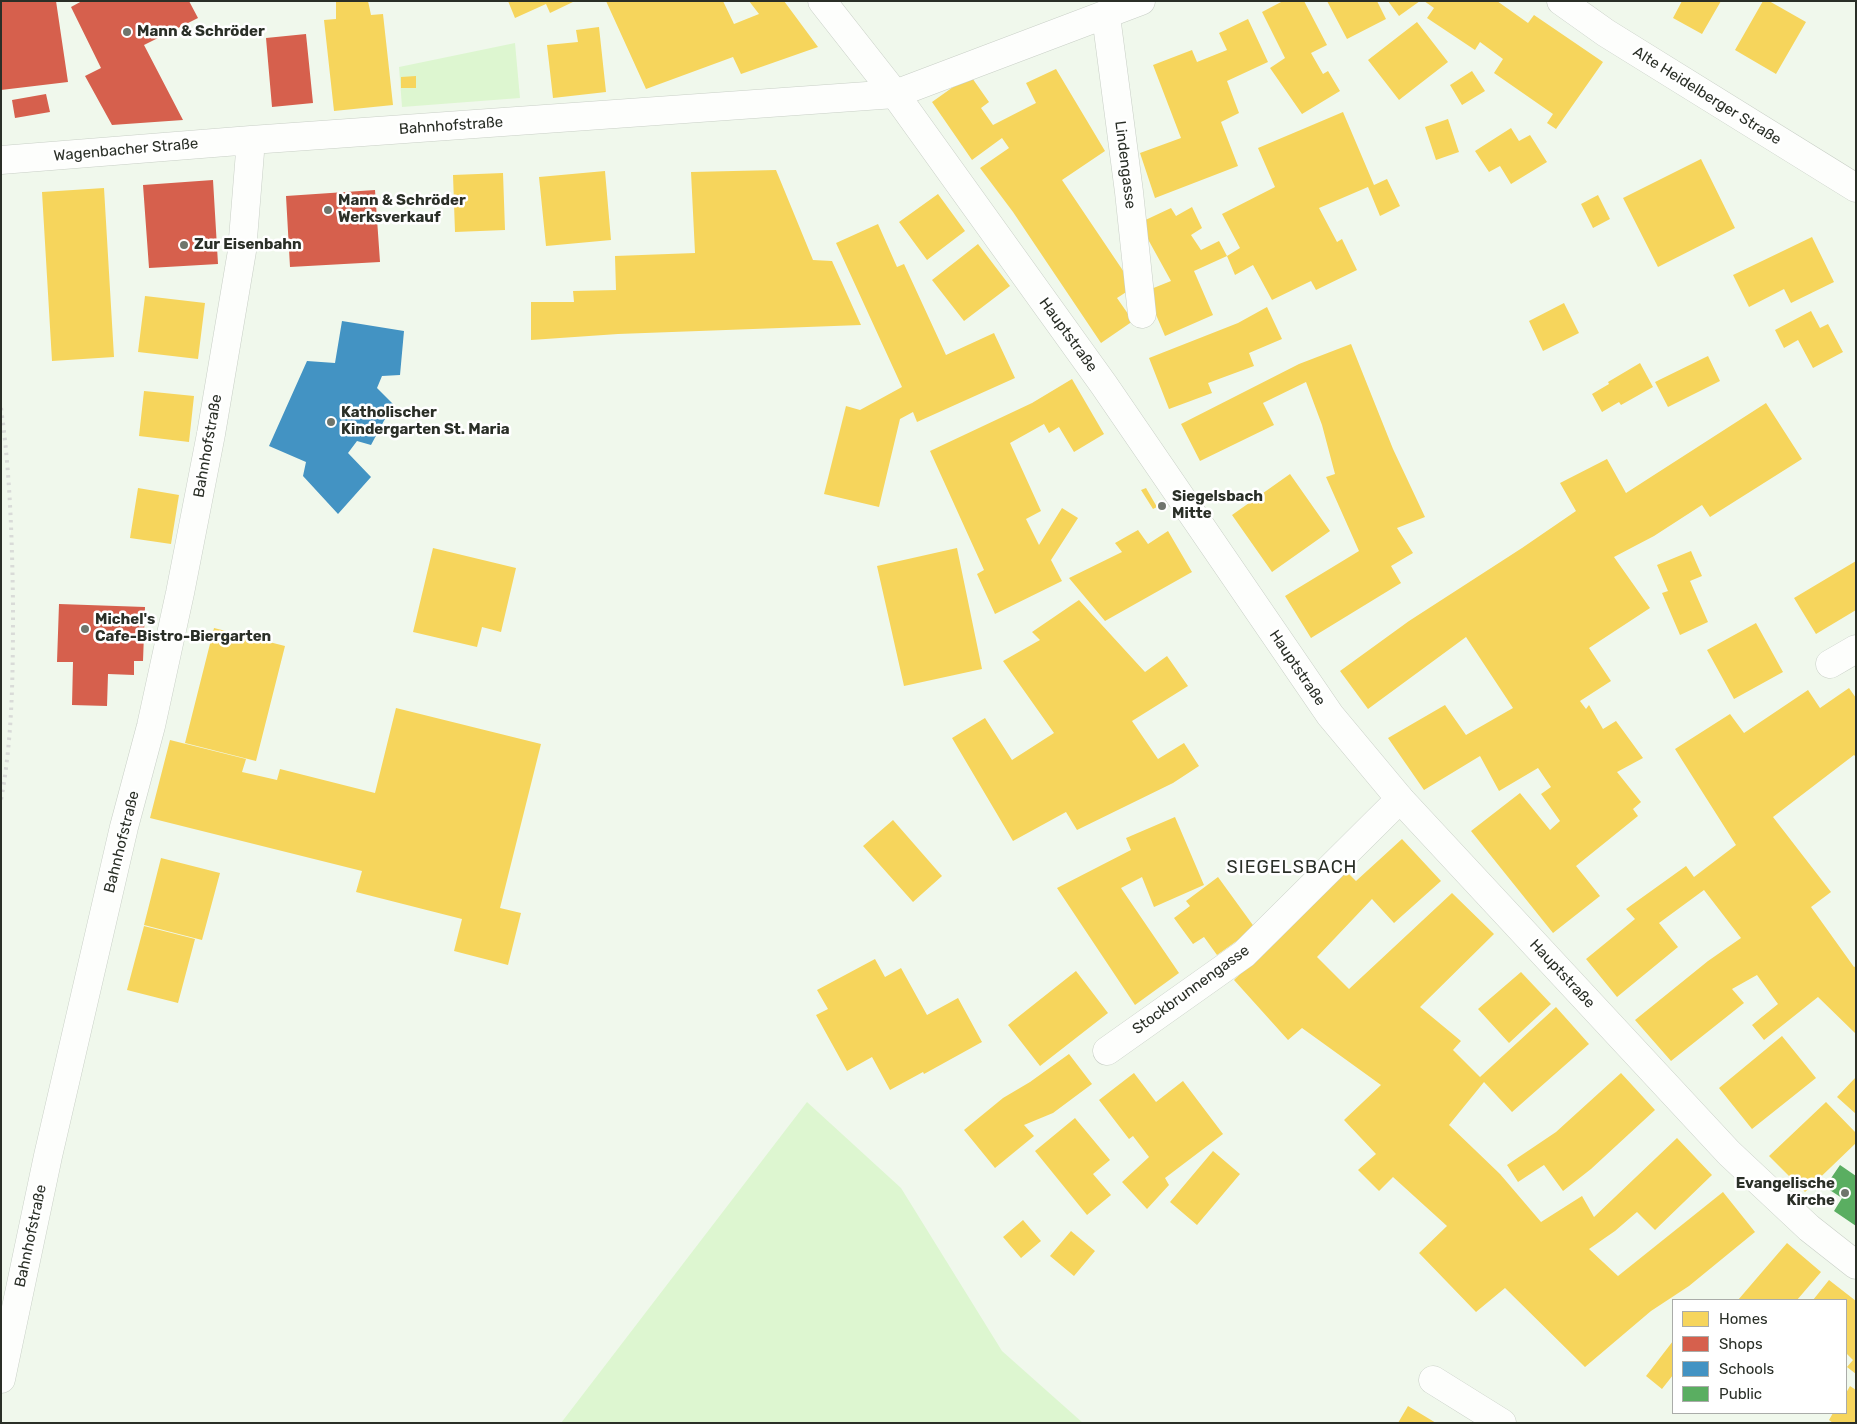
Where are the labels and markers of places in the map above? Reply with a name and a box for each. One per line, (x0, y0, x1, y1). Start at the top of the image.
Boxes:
place label: Mann & Schröder (137, 23, 265, 41)
marker: Mann & Schröder (121, 26, 133, 38)
place label: Mann & Schröder Werksverkauf (338, 192, 466, 227)
marker: Mann & Schröder Werksverkauf (322, 204, 334, 216)
place label: Zur Eisenbahn (194, 236, 302, 254)
marker: Zur Eisenbahn (178, 239, 190, 251)
place label: Katholischer Kindergarten St. Maria (341, 404, 510, 439)
marker: Katholischer Kindergarten St. Maria (325, 416, 337, 428)
place label: Siegelsbach Mitte (1172, 488, 1263, 523)
marker: Siegelsbach Mitte (1156, 500, 1168, 512)
place label: Michel's Cafe-Bistro-Biergarten (95, 611, 271, 646)
marker: Michel's Cafe-Bistro-Biergarten (79, 623, 91, 635)
place label: Evangelische Kirche (1736, 1175, 1835, 1210)
marker: Evangelische Kirche (1839, 1187, 1851, 1199)

